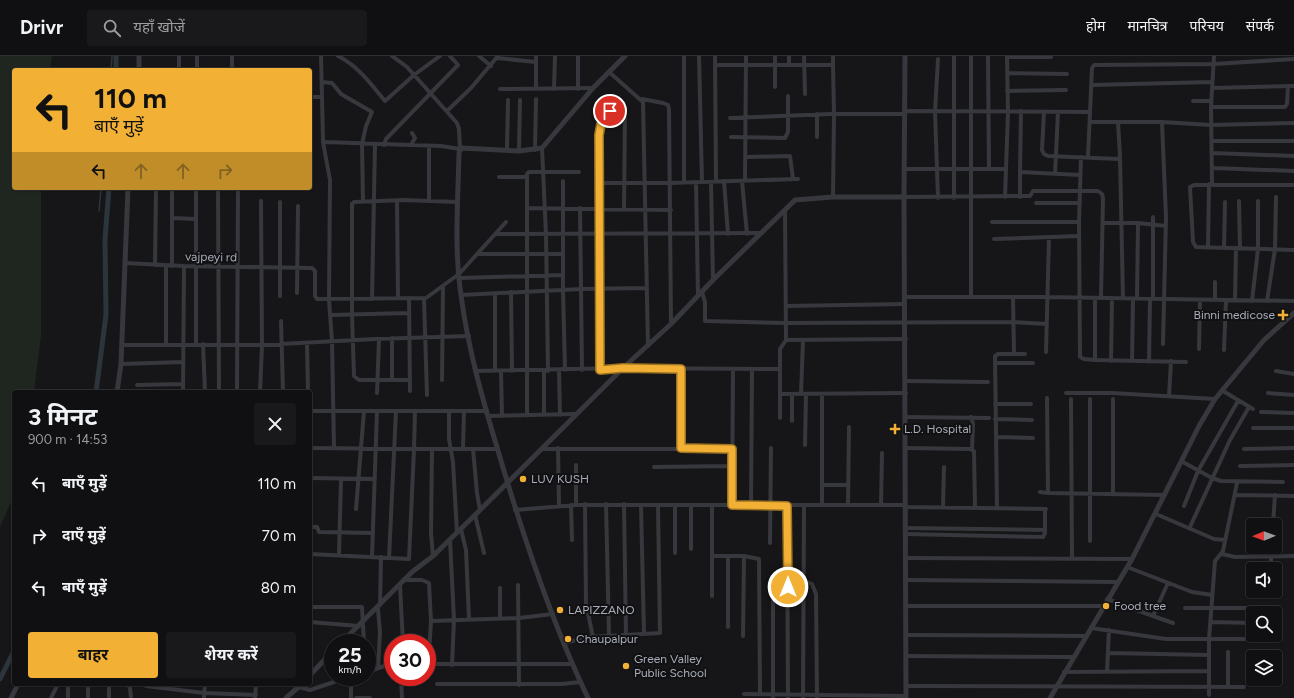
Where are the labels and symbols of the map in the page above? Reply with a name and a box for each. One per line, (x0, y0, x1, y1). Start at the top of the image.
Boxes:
pin (593, 94, 627, 128)
street label: vajpeyi rd (185, 250, 237, 264)
place label: Binni medicose (1194, 308, 1275, 322)
marker: Binni medicose (1278, 310, 1288, 320)
place label: L.D. Hospital (904, 422, 971, 436)
marker: L.D. Hospital (889, 423, 901, 435)
place label: LUV KUSH (531, 472, 589, 486)
marker: LUV KUSH (518, 474, 528, 484)
north arrow (1246, 518, 1282, 554)
position arrow (767, 566, 809, 608)
place label: Food tree (1114, 599, 1167, 613)
marker: Food tree (1101, 601, 1111, 611)
place label: LAPIZZANO (568, 603, 635, 617)
marker: LAPIZZANO (555, 605, 565, 615)
place label: Chaupalpur (576, 632, 638, 646)
speed limit sign: 30 (384, 634, 436, 686)
marker: Chaupalpur (563, 634, 573, 644)
place label: Green Valley Public School (634, 652, 707, 680)
marker: Green Valley Public School (621, 661, 631, 671)

